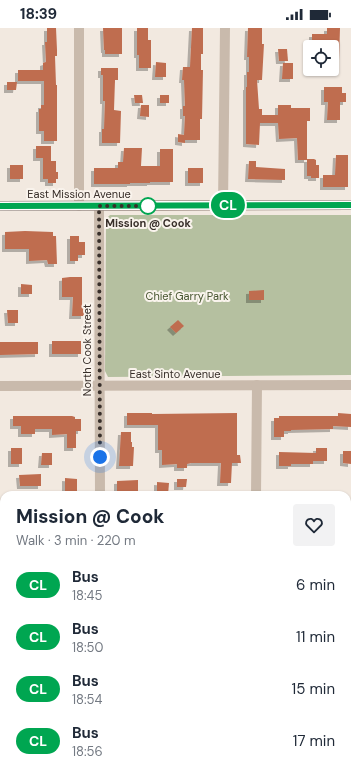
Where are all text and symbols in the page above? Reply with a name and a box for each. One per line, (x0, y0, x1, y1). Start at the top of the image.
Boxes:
text: 18:39 (20, 4, 57, 24)
map controls (303, 40, 339, 76)
button: locate (303, 40, 339, 76)
street label: East Mission Avenue (27, 187, 131, 201)
line badge: CL (210, 192, 246, 218)
text: CL (219, 196, 237, 214)
marker: Mission @ Cook (139, 197, 157, 215)
place label: Mission @ Cook (105, 216, 191, 230)
park label: Chief Garry Park (146, 289, 229, 303)
street label: North Cook Street (80, 304, 94, 396)
street label: East Sinto Avenue (129, 367, 221, 381)
your location (90, 447, 110, 467)
text: Mission @ Cook (16, 504, 164, 529)
button: heart (293, 504, 335, 546)
text: Walk · 3 min · 220 m (16, 532, 136, 549)
text: Bus (72, 567, 99, 587)
text: 6 min (296, 575, 335, 595)
text: CL (29, 576, 47, 594)
text: 18:45 (72, 587, 102, 604)
text: Bus (72, 619, 99, 639)
text: 11 min (296, 627, 335, 647)
text: CL (29, 628, 47, 646)
text: 18:50 (72, 639, 103, 656)
text: Bus (72, 671, 99, 691)
text: 15 min (292, 679, 335, 699)
text: CL (29, 680, 47, 698)
text: 18:54 (72, 691, 102, 708)
text: Bus (72, 723, 99, 743)
text: 17 min (293, 731, 335, 751)
text: CL (29, 732, 47, 750)
text: 18:56 (72, 743, 103, 760)

